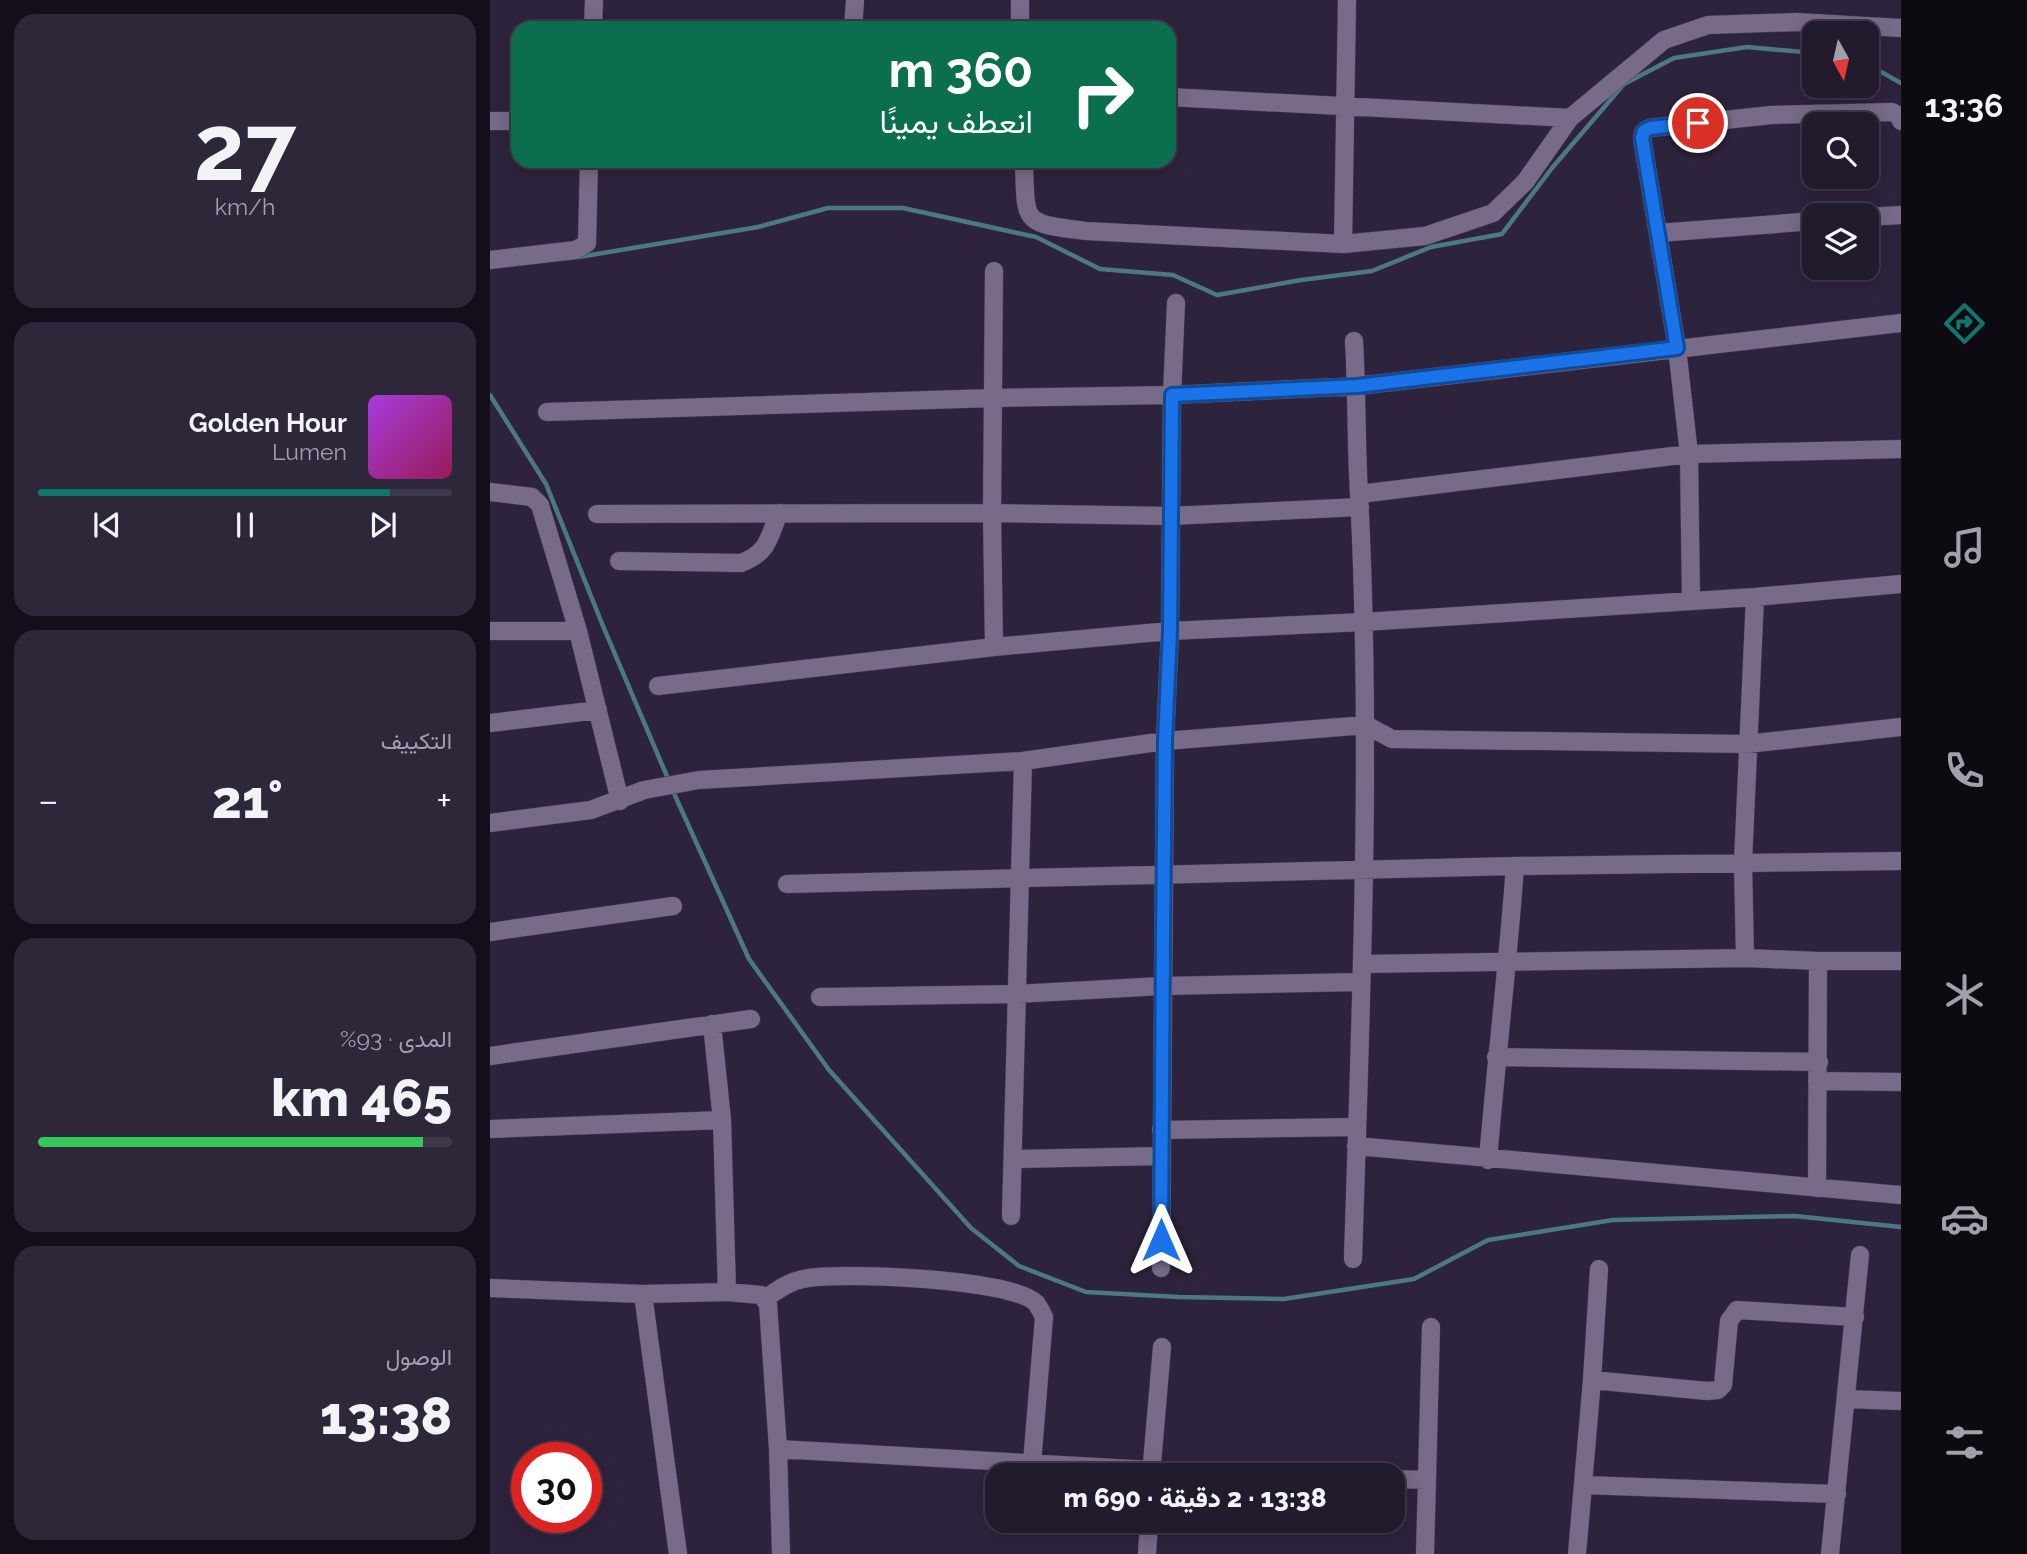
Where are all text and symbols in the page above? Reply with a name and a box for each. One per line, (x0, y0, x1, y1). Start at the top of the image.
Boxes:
north arrow (1802, 21, 1880, 98)
map controls (1802, 21, 1879, 280)
text: 360 m (888, 41, 1033, 98)
icon: right (1057, 49, 1148, 140)
text: 13:36 (1925, 87, 2003, 124)
pin (1668, 93, 1728, 153)
text: 27 (194, 94, 296, 201)
text: انعطف يمينًا (880, 103, 1033, 140)
icon: arrive (1679, 104, 1717, 142)
button: search (1802, 112, 1879, 189)
text: km/h (215, 193, 275, 220)
button: layers (1802, 203, 1879, 280)
icon: directions (1940, 299, 1989, 348)
text: Golden Hour (189, 408, 347, 438)
text: Lumen (272, 438, 347, 465)
icon: previous (88, 506, 126, 544)
icon: pause (226, 506, 264, 544)
icon: next (364, 506, 402, 544)
icon: music (1940, 523, 1989, 572)
text: التكييف (381, 727, 452, 754)
icon: phone (1940, 746, 1989, 795)
text: 21° (212, 769, 283, 830)
text: − (38, 778, 58, 823)
text: + (436, 778, 452, 823)
icon: climate (1940, 970, 1989, 1019)
text: المدى · 93% (340, 1025, 452, 1052)
text: 465 km (271, 1067, 452, 1128)
icon: car (1940, 1194, 1989, 1243)
position arrow (1124, 1203, 1198, 1277)
text: الوصول (386, 1343, 452, 1370)
text: 13:38 (320, 1385, 452, 1446)
icon: filters (1940, 1418, 1989, 1467)
speed limit sign: 30 (511, 1442, 602, 1533)
text: 13:38 · 2 دقيقة · 690 m (1064, 1483, 1326, 1513)

